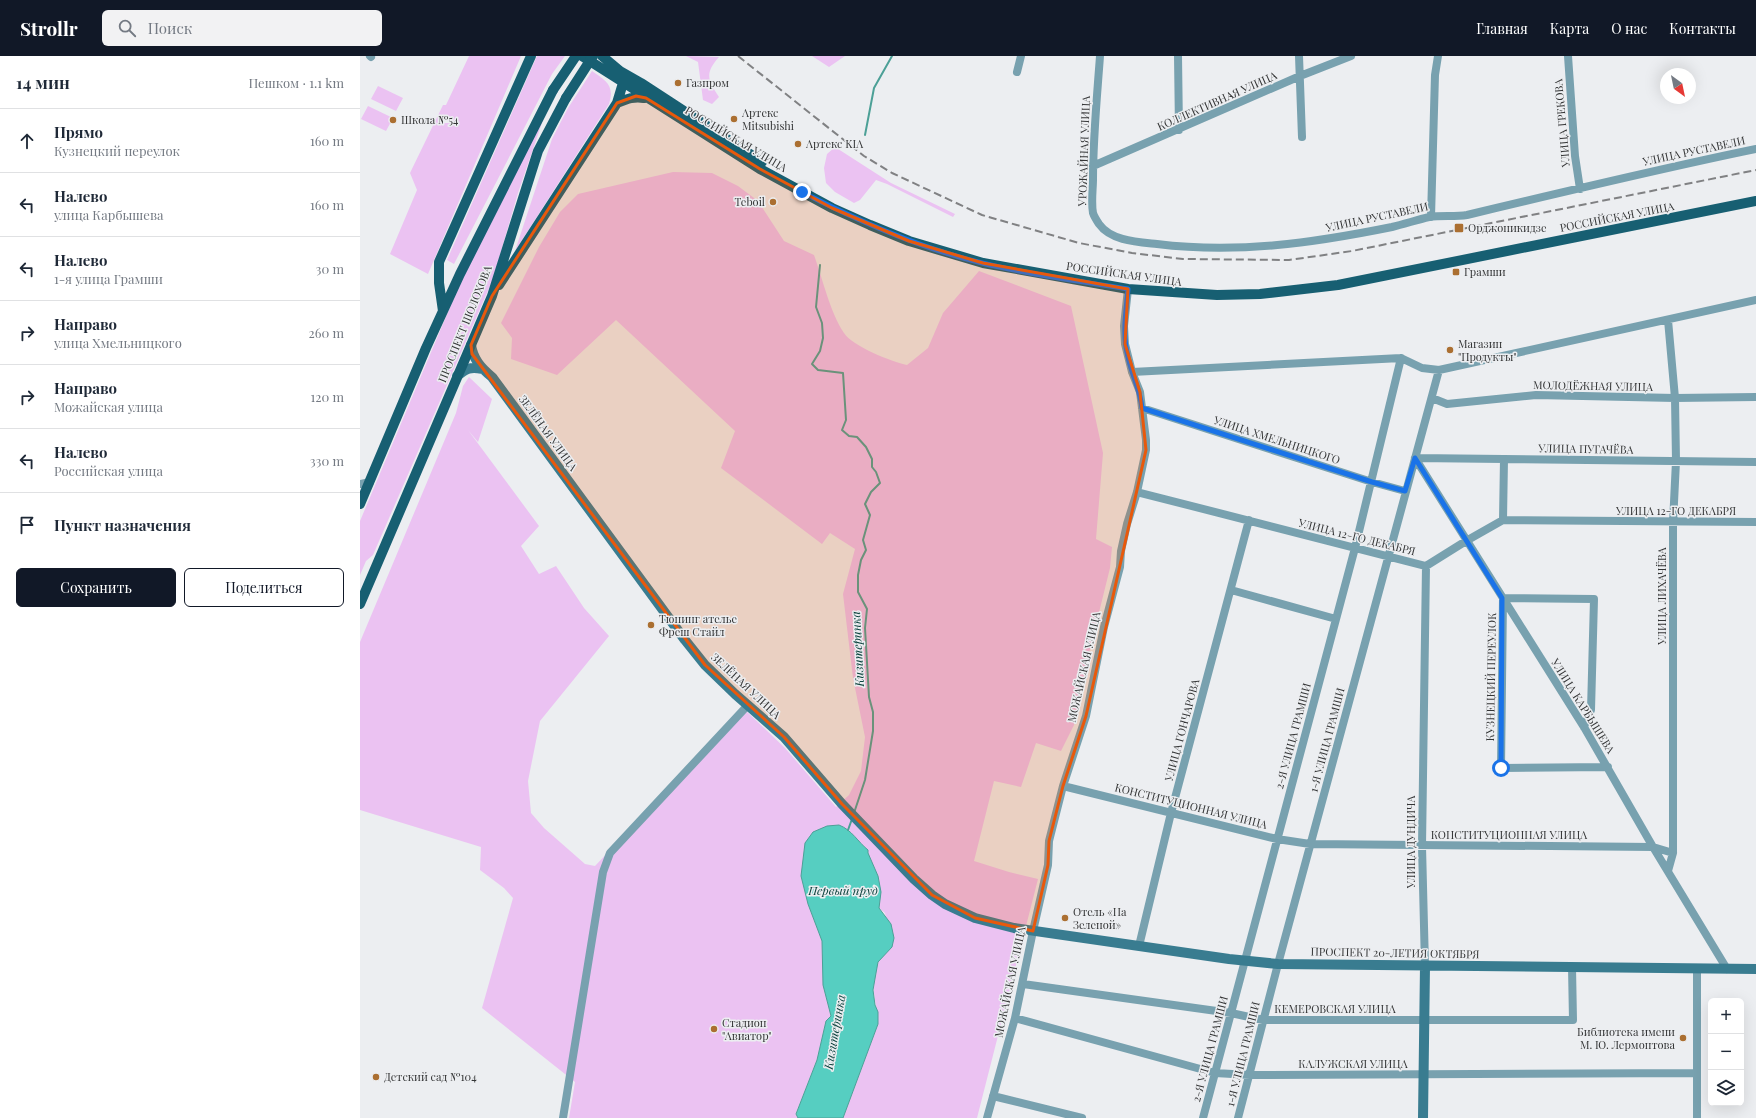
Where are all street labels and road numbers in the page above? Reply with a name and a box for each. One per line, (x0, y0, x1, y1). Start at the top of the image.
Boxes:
street label: КОЛЛЕКТИВНАЯ УЛИЦА (1155, 67, 1279, 134)
street label: УЛИЦА ГРЕКОВА (1550, 78, 1573, 169)
street label: УРОЖАЙНАЯ УЛИЦА (1074, 95, 1093, 208)
street label: РОССИЙСКАЯ УЛИЦА (683, 102, 790, 175)
street label: УЛИЦА РУСТАВЕЛИ (1640, 132, 1747, 169)
street label: УЛИЦА РУСТАВЕЛИ (1323, 198, 1430, 235)
street label: РОССИЙСКАЯ УЛИЦА (1558, 198, 1676, 235)
street label: РОССИЙСКАЯ УЛИЦА (1065, 258, 1183, 289)
street label: ПРОСПЕКТ ШОЛОХОВА (434, 263, 495, 385)
street label: МОЛОДЁЖНАЯ УЛИЦА (1533, 377, 1653, 394)
street label: ЗЕЛЁНАЯ УЛИЦА (516, 392, 581, 474)
street label: УЛИЦА ХМЕЛЬНИЦКОГО (1211, 412, 1342, 467)
street label: УЛИЦА ПУГАЧЁВА (1537, 440, 1634, 457)
street label: УЛИЦА 12-ГО ДЕКАБРЯ (1615, 503, 1736, 518)
street label: УЛИЦА 12-ГО ДЕКАБРЯ (1296, 514, 1417, 558)
street label: УЛИЦА ЛИХАЧЁВА (1654, 547, 1669, 646)
street label: МОЖАЙСКАЯ УЛИЦА (1063, 610, 1104, 724)
street label: КУЗНЕЦКИЙ ПЕРЕУЛОК (1482, 612, 1499, 742)
street label: ЗЕЛЁНАЯ УЛИЦА (708, 649, 784, 722)
street label: УЛИЦА КАРБЫШЕВА (1548, 655, 1619, 756)
street label: УЛИЦА ГОНЧАРОВА (1160, 677, 1202, 784)
street label: 2-Я УЛИЦА ГРАМШИ (1271, 681, 1314, 791)
street label: 1-Я УЛИЦА ГРАМШИ (1305, 685, 1348, 794)
street label: КОНСТИТУЦИОННАЯ УЛИЦА (1113, 779, 1269, 832)
street label: УЛИЦА ДУНДИЧА (1403, 796, 1418, 889)
street label: КОНСТИТУЦИОННАЯ УЛИЦА (1431, 827, 1587, 842)
street label: МОЖАЙСКАЯ УЛИЦА (990, 925, 1029, 1039)
street label: ПРОСПЕКТ 20-ЛЕТИЯ ОКТЯБРЯ (1310, 944, 1480, 961)
street label: 2-Я УЛИЦА ГРАМШИ (1188, 994, 1231, 1104)
street label: 1-Я УЛИЦА ГРАМШИ (1222, 999, 1263, 1108)
street label: КЕМЕРОВСКАЯ УЛИЦА (1274, 1001, 1396, 1016)
street label: КАЛУЖСКАЯ УЛИЦА (1298, 1056, 1408, 1071)

